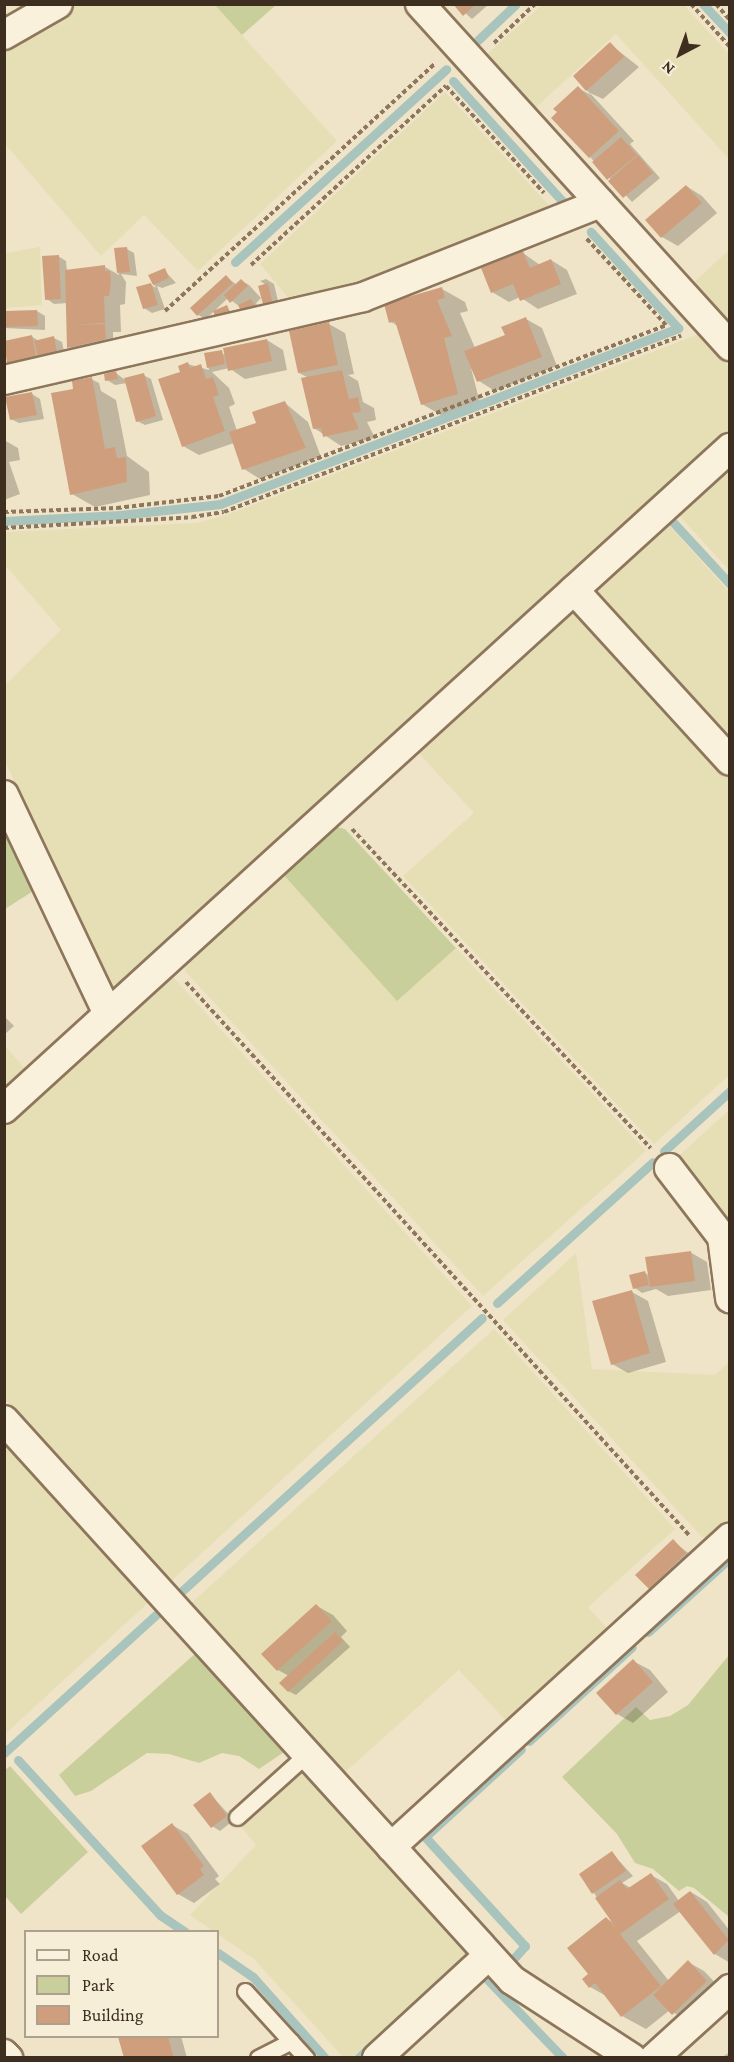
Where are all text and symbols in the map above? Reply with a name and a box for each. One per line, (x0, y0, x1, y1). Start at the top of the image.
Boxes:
north arrow (650, 24, 710, 84)
text: N (658, 58, 678, 78)
legend (24, 1930, 219, 2038)
text: Road (82, 1945, 119, 1965)
text: Park (82, 1975, 114, 1995)
text: Building (82, 2005, 143, 2025)

